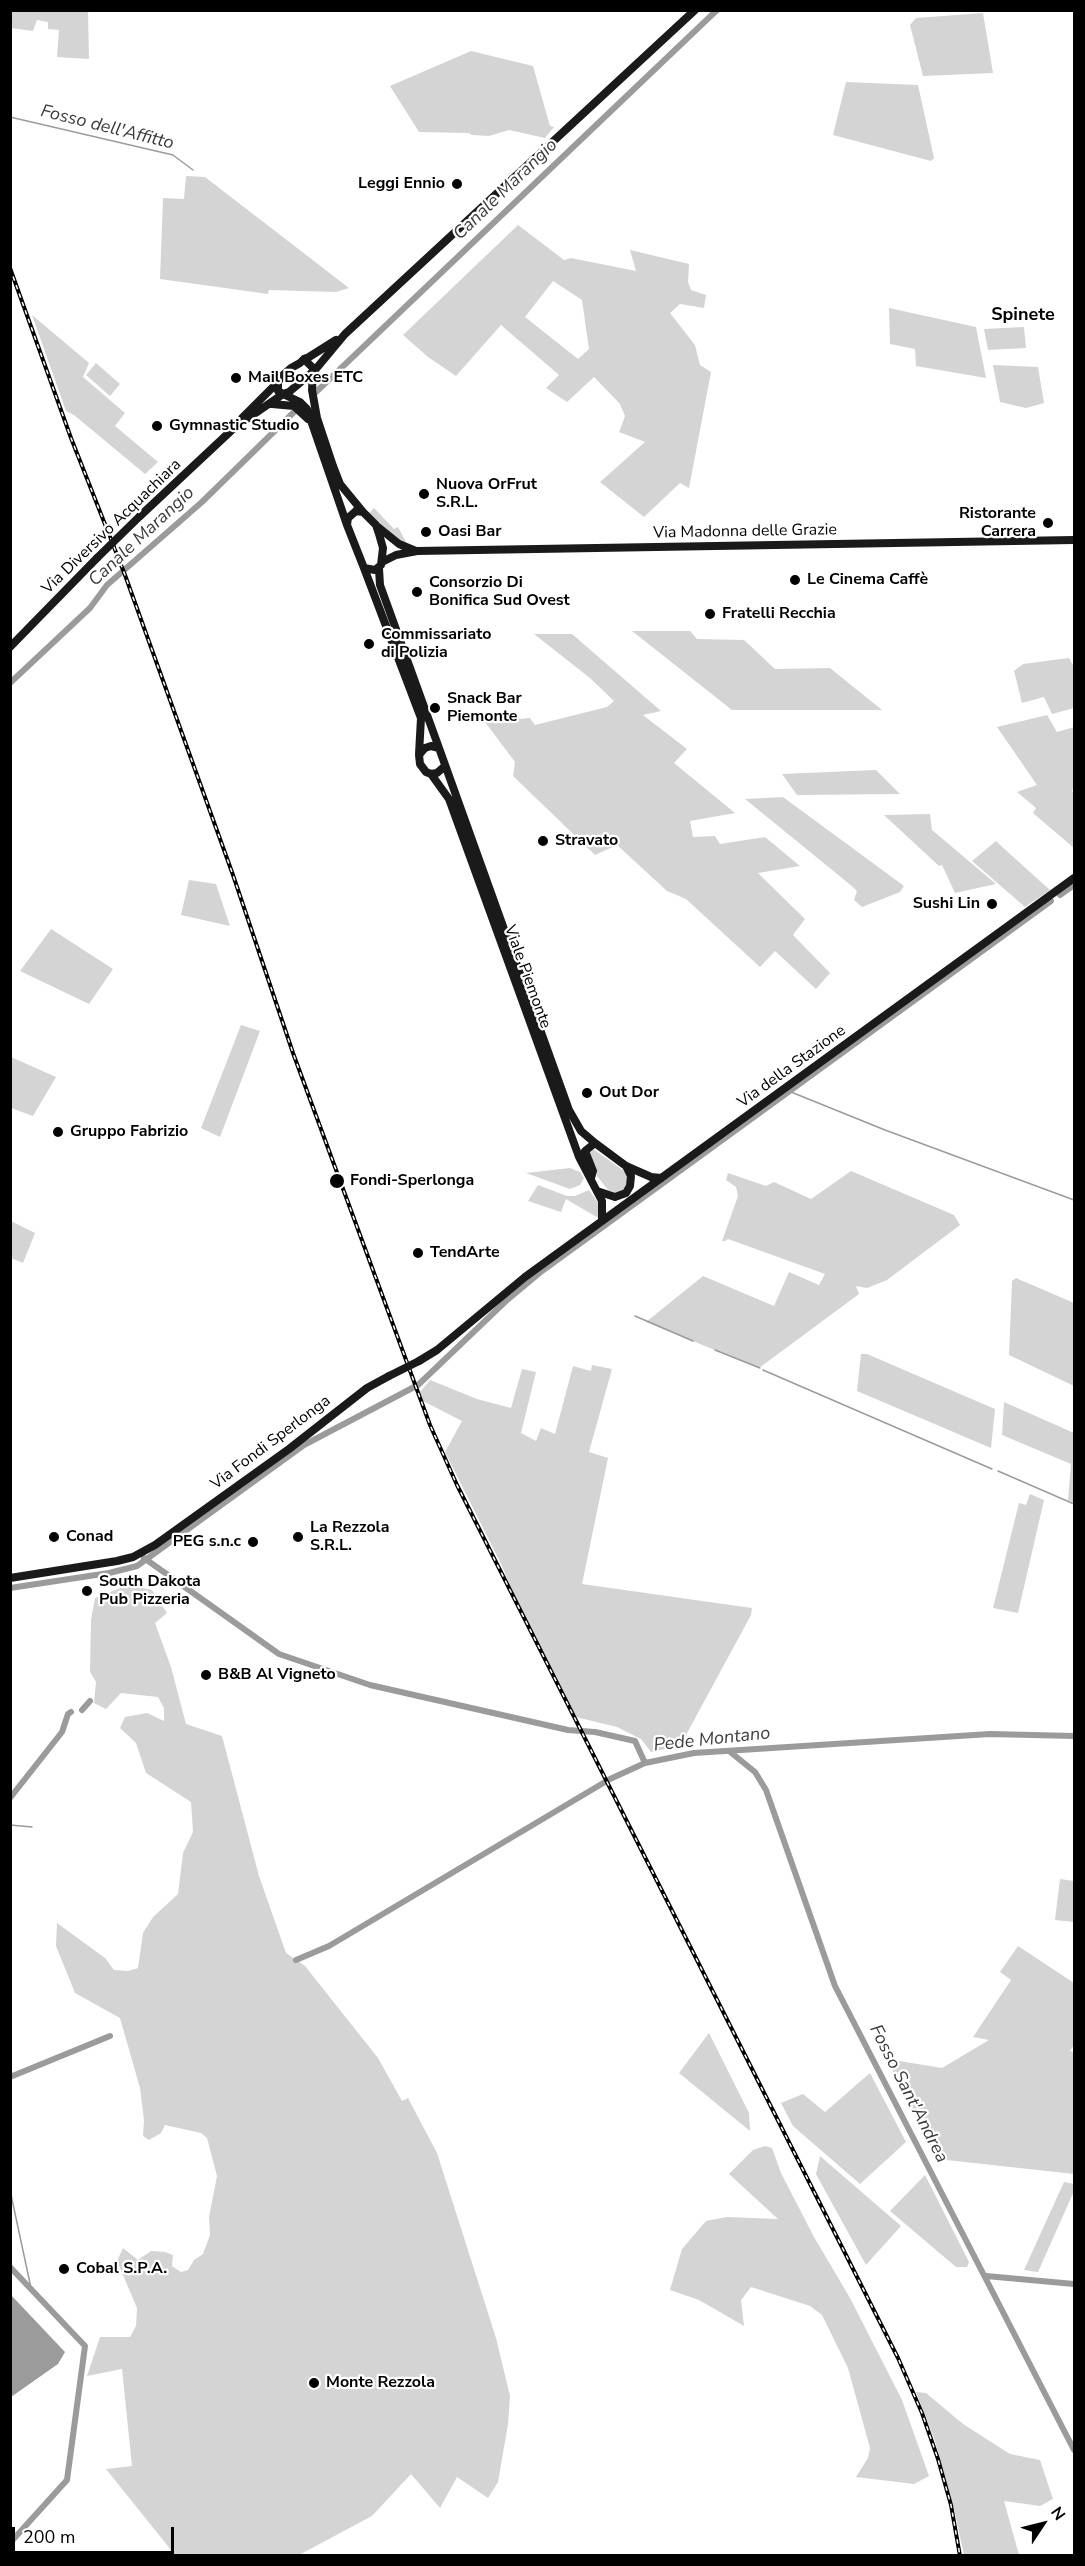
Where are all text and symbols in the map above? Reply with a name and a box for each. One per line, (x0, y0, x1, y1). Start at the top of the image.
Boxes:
water label: Fosso dell'Affitto (38, 101, 176, 155)
water label: Canale Marangio (449, 135, 563, 245)
place label: Leggi Ennio (358, 174, 445, 194)
marker: Leggi Ennio (450, 177, 464, 191)
district label: Spinete (991, 305, 1055, 327)
place label: Mail Boxes ETC (248, 368, 363, 388)
marker: Mail Boxes ETC (229, 371, 243, 385)
place label: Gymnastic Studio (169, 416, 299, 436)
marker: Gymnastic Studio (150, 419, 164, 433)
street label: Via Diversivo Acquachiara (38, 455, 186, 599)
place label: Nuova OrFrut S.R.L. (436, 475, 537, 513)
water label: Canale Marangio (85, 483, 199, 591)
marker: Nuova OrFrut S.R.L. (417, 487, 431, 501)
place label: Ristorante Carrera (959, 504, 1036, 542)
marker: Ristorante Carrera (1041, 516, 1055, 530)
street label: Via Madonna delle Grazie (653, 521, 837, 543)
place label: Oasi Bar (438, 522, 502, 542)
marker: Oasi Bar (419, 525, 433, 539)
place label: Le Cinema Caffè (807, 570, 928, 590)
place label: Consorzio Di Bonifica Sud Ovest (429, 573, 570, 611)
marker: Le Cinema Caffè (788, 573, 802, 587)
marker: Consorzio Di Bonifica Sud Ovest (410, 585, 424, 599)
place label: Fratelli Recchia (722, 604, 836, 624)
marker: Fratelli Recchia (703, 607, 717, 621)
place label: Commissariato di Polizia (381, 625, 491, 663)
marker: Commissariato di Polizia (362, 637, 376, 651)
place label: Snack Bar Piemonte (447, 689, 522, 727)
marker: Snack Bar Piemonte (428, 701, 442, 715)
place label: Stravato (555, 831, 618, 851)
marker: Stravato (536, 834, 550, 848)
place label: Sushi Lin (913, 894, 980, 914)
marker: Sushi Lin (985, 897, 999, 911)
street label: Viale Piemonte (499, 923, 555, 1031)
street label: Via della Stazione (734, 1021, 850, 1113)
place label: Out Dor (599, 1083, 659, 1103)
marker: Out Dor (580, 1086, 594, 1100)
place label: Gruppo Fabrizio (70, 1122, 188, 1142)
marker: Gruppo Fabrizio (51, 1125, 65, 1139)
place label: Fondi-Sperlonga (350, 1171, 474, 1191)
marker: Fondi-Sperlonga (328, 1172, 346, 1190)
place label: TendArte (430, 1243, 500, 1263)
marker: TendArte (411, 1246, 425, 1260)
street label: Via Fondi Sperlonga (207, 1392, 335, 1494)
place label: La Rezzola S.R.L. (310, 1518, 389, 1556)
place label: Conad (66, 1527, 113, 1547)
marker: Conad (47, 1530, 61, 1544)
marker: La Rezzola S.R.L. (291, 1530, 305, 1544)
place label: PEG s.n.c (173, 1532, 241, 1552)
marker: PEG s.n.c (246, 1535, 260, 1549)
place label: South Dakota Pub Pizzeria (99, 1572, 201, 1610)
marker: South Dakota Pub Pizzeria (80, 1584, 94, 1598)
place label: B&B Al Vigneto (218, 1665, 336, 1685)
marker: B&B Al Vigneto (199, 1668, 213, 1682)
water label: Pede Montano (653, 1723, 771, 1757)
water label: Fosso Sant'Andrea (864, 2021, 952, 2167)
place label: Cobal S.P.A. (76, 2259, 167, 2279)
marker: Cobal S.P.A. (57, 2262, 71, 2276)
place label: Monte Rezzola (326, 2373, 435, 2393)
marker: Monte Rezzola (307, 2376, 321, 2390)
north arrow (1013, 2494, 1073, 2554)
text: N (1045, 2502, 1070, 2525)
scale bar (15, 2515, 177, 2553)
text: 200 m (23, 2525, 75, 2549)

